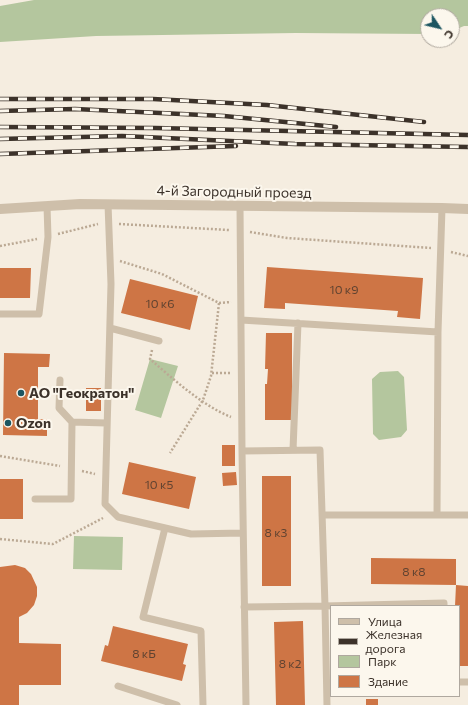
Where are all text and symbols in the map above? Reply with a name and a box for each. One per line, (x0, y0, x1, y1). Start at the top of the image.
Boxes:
north arrow (420, 8, 460, 48)
text: С (442, 28, 457, 41)
street label: 4-й Загородный проезд (156, 182, 312, 202)
house number: 10 к9 (330, 283, 358, 297)
house number: 10 к6 (146, 297, 174, 311)
place label: АО "Геократон" (29, 385, 134, 401)
marker: АО "Геократон" (16, 388, 26, 398)
place label: Ozon (16, 415, 51, 431)
marker: Ozon (3, 418, 13, 428)
house number: 10 к5 (145, 478, 173, 492)
house number: 8 к3 (265, 526, 287, 540)
house number: 8 к8 (402, 565, 426, 579)
legend (330, 605, 460, 697)
text: Улица (368, 614, 402, 628)
text: Железная дорога (366, 627, 422, 655)
house number: 8 кБ (132, 647, 156, 661)
text: Парк (368, 654, 397, 668)
house number: 8 к2 (279, 657, 301, 671)
text: Здание (368, 674, 408, 688)

